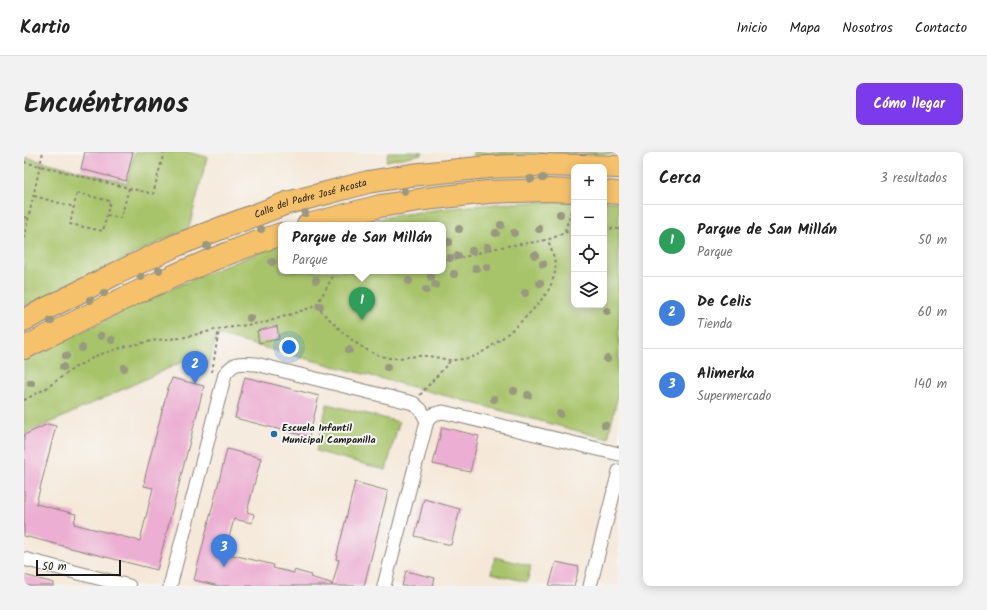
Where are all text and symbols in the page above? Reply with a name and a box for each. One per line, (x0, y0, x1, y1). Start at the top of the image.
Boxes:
text: Kartio (20, 13, 70, 43)
text: Inicio (736, 17, 767, 39)
text: Mapa (789, 17, 820, 39)
text: Nosotros (842, 17, 893, 39)
text: Contacto (915, 17, 967, 39)
text: Encuéntranos (24, 82, 189, 127)
button: Cómo llegar (856, 83, 963, 125)
map controls (571, 164, 607, 308)
button: + (571, 164, 607, 200)
text: Cerca (659, 165, 701, 192)
text: 3 resultados (880, 168, 947, 189)
street label: Calle del Padre José Acosta (252, 175, 369, 223)
button: − (571, 200, 607, 236)
text: Parque de San Millán (697, 218, 837, 242)
popup (278, 222, 446, 274)
text: Parque de San Millán (292, 226, 432, 250)
text: 1 (670, 230, 674, 251)
text: 50 m (918, 230, 947, 251)
button: locate (571, 236, 607, 272)
text: Parque (697, 242, 733, 263)
text: Parque (292, 250, 328, 271)
button: layers (571, 272, 607, 308)
pin: 1 (349, 287, 375, 320)
text: De Celis (697, 290, 752, 314)
text: 2 (668, 302, 676, 323)
text: 60 m (918, 302, 947, 323)
text: Tienda (697, 314, 732, 335)
your location (279, 337, 299, 357)
pin: 2 (182, 351, 208, 384)
text: Alimerka (697, 362, 754, 386)
text: 3 (668, 374, 676, 395)
text: 140 m (914, 374, 947, 395)
text: Supermercado (697, 386, 771, 407)
place label: Escuela Infantil Municipal Campanilla (282, 420, 376, 448)
marker: Escuela Infantil Municipal Campanilla (269, 429, 279, 439)
pin: 3 (211, 534, 237, 567)
scale bar (36, 558, 121, 577)
text: 50 m (42, 558, 67, 576)

